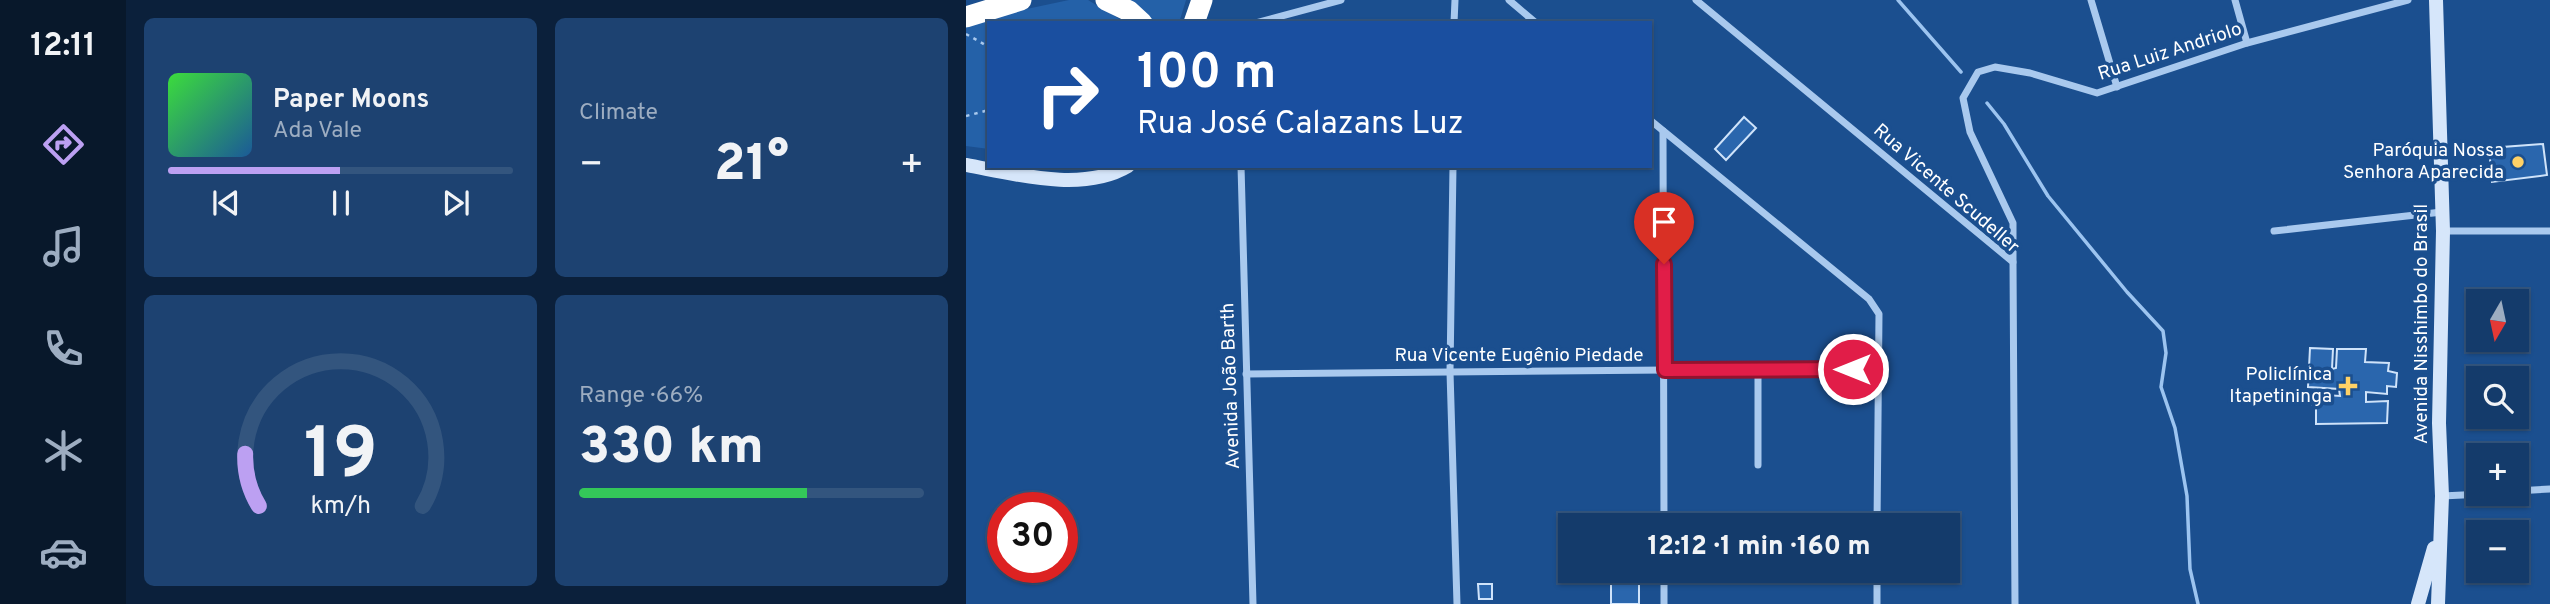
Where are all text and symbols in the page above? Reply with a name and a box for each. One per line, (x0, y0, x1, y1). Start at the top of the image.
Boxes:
street label: Rua Luiz Andriolo (2095, 17, 2245, 87)
text: 12:11 (30, 27, 96, 67)
text: 100 m (1137, 44, 1276, 106)
icon: right (1022, 49, 1113, 140)
text: Paper Moons (273, 84, 429, 117)
text: Climate (579, 99, 658, 128)
text: Rua José Calazans Luz (1137, 105, 1464, 145)
text: Ada Vale (273, 117, 362, 146)
street label: Rua Vicente Scudeller (1868, 119, 2024, 259)
icon: directions (39, 120, 88, 169)
text: 21° (714, 133, 789, 199)
place label: Paróquia Nossa Senhora Aparecida (2343, 139, 2504, 185)
text: − (579, 142, 604, 191)
text: + (899, 142, 924, 191)
marker: Paróquia Nossa Senhora Aparecida (2510, 154, 2526, 170)
icon: previous (207, 184, 245, 222)
icon: pause (322, 184, 360, 222)
icon: next (437, 184, 475, 222)
pin (1634, 192, 1694, 264)
icon: arrive (1645, 203, 1683, 241)
street label: Avenida Nisshimbo do Brasil (2410, 204, 2434, 444)
icon: music (39, 222, 88, 271)
north arrow (2466, 289, 2529, 352)
map controls (2466, 289, 2529, 583)
street label: Avenida João Barth (1216, 302, 1246, 470)
icon: phone (39, 324, 88, 373)
position arrow (1816, 332, 1890, 406)
street label: Rua Vicente Eugênio Piedade (1394, 344, 1644, 368)
place label: Policlínica Itapetininga (2229, 363, 2332, 409)
button: search (2466, 366, 2529, 429)
marker: Policlínica Itapetininga (2338, 376, 2358, 396)
text: Range · 66% (579, 382, 703, 411)
text: 19 (304, 413, 377, 505)
text: 330 km (579, 416, 764, 482)
icon: climate (39, 426, 88, 475)
button: + (2466, 443, 2529, 506)
text: km/h (310, 491, 371, 523)
speed limit sign: 30 (987, 492, 1078, 583)
button: − (2466, 520, 2529, 583)
icon: car (39, 528, 88, 577)
text: 12:12 · 1 min · 160 m (1647, 531, 1871, 564)

